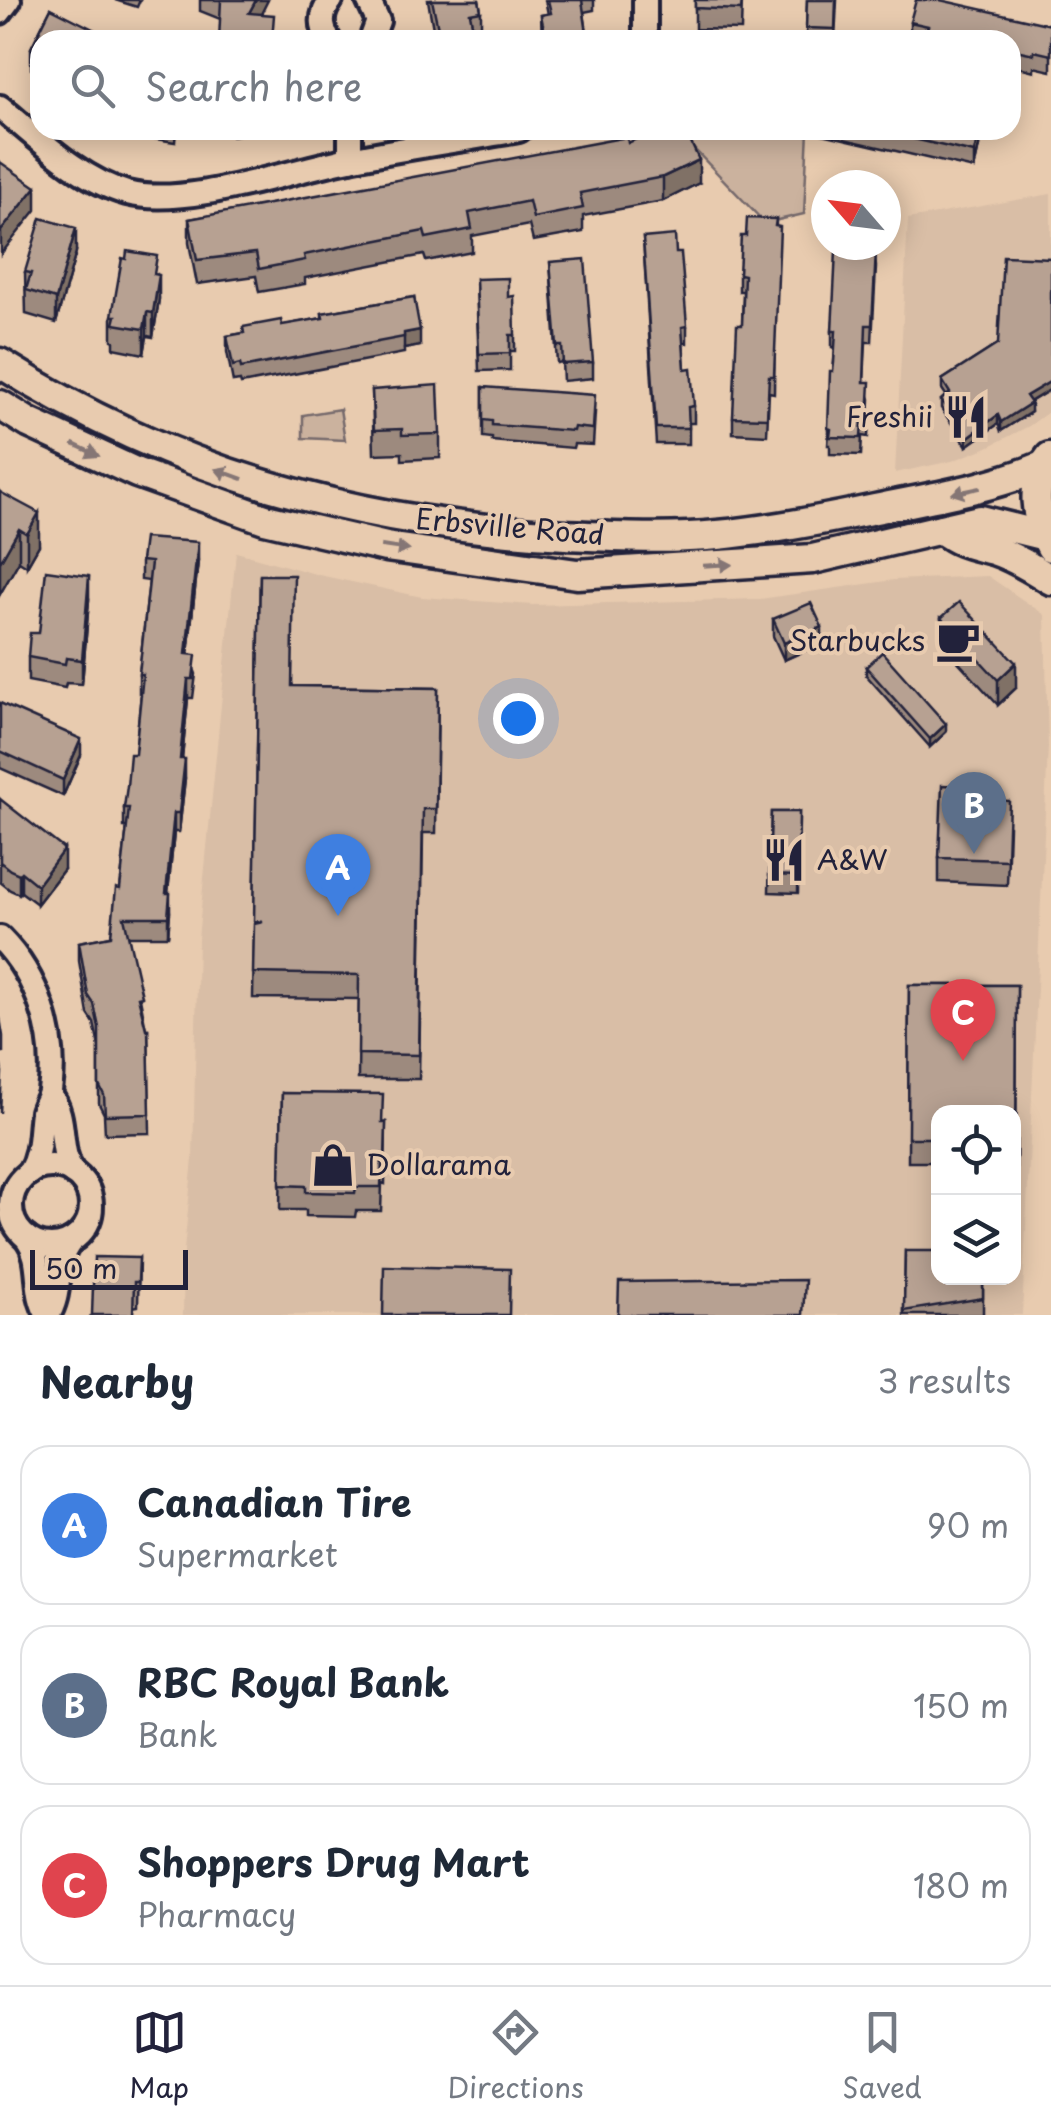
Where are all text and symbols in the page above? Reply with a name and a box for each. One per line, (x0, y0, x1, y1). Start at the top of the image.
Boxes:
search box (30, 30, 1021, 140)
text: Search here (145, 57, 362, 114)
icon: search (65, 58, 120, 113)
north arrow (811, 170, 901, 260)
restaurant icon: Freshii (942, 393, 990, 441)
place label: Freshii (846, 394, 933, 437)
one-way arrow (72, 441, 101, 458)
one-way arrow (213, 466, 243, 481)
one-way arrow (950, 483, 981, 499)
street label: Erbsville Road (414, 496, 606, 555)
one-way arrow (380, 541, 411, 556)
one-way arrow (703, 557, 734, 573)
cafe icon: Starbucks (934, 617, 982, 665)
place label: Starbucks (789, 618, 925, 661)
your location (493, 693, 544, 744)
pin: B (942, 772, 1006, 854)
pin: A (306, 834, 370, 916)
restaurant icon: A&W (760, 836, 808, 884)
place label: A&W (817, 837, 888, 880)
pin: C (930, 978, 996, 1061)
map controls (931, 1105, 1021, 1285)
button: locate (931, 1105, 1021, 1195)
shop icon: Dollarama (309, 1141, 357, 1189)
place label: Dollarama (366, 1142, 511, 1185)
button: layers (931, 1195, 1021, 1285)
scale bar (30, 1245, 188, 1290)
text: 50 m (45, 1246, 118, 1289)
text: Nearby (40, 1349, 194, 1412)
text: 3 results (877, 1356, 1011, 1404)
text: Canadian Tire (137, 1473, 412, 1530)
text: A (62, 1501, 87, 1549)
text: 90 m (927, 1501, 1009, 1549)
text: Supermarket (137, 1530, 338, 1578)
text: RBC Royal Bank (137, 1653, 449, 1710)
text: B (64, 1681, 85, 1729)
text: 150 m (913, 1681, 1009, 1729)
text: Bank (137, 1710, 217, 1758)
text: Shoppers Drug Mart (137, 1833, 530, 1890)
text: C (62, 1861, 87, 1909)
text: 180 m (913, 1861, 1009, 1909)
text: Pharmacy (137, 1890, 296, 1938)
tab: Map (129, 2005, 189, 2108)
tab: Directions (448, 2005, 584, 2108)
tab: Saved (842, 2005, 922, 2108)

